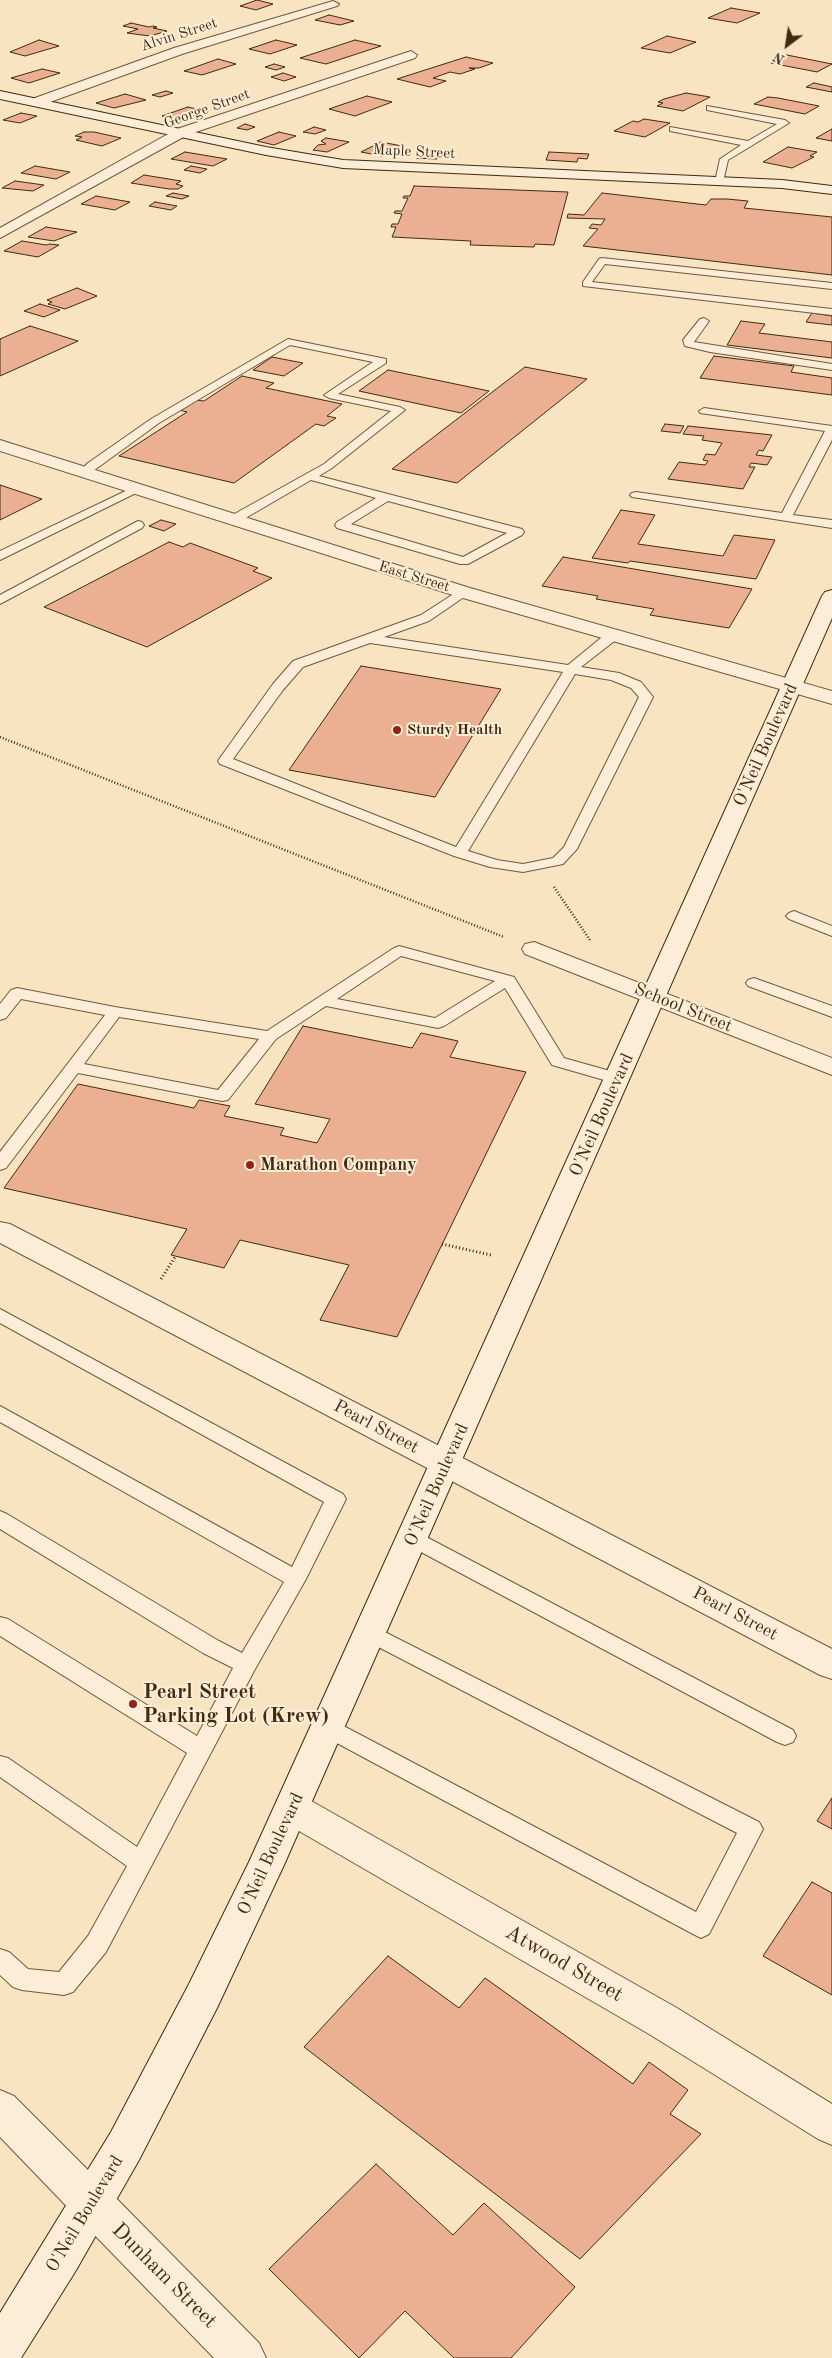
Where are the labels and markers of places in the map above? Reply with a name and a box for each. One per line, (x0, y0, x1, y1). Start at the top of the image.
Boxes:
place label: Sturdy Health (407, 721, 502, 739)
marker: Sturdy Health (391, 724, 403, 736)
place label: Marathon Company (260, 1154, 417, 1176)
marker: Marathon Company (244, 1159, 256, 1171)
place label: Pearl Street Parking Lot (Krew) (143, 1679, 329, 1729)
marker: Pearl Street Parking Lot (Krew) (127, 1698, 139, 1710)

